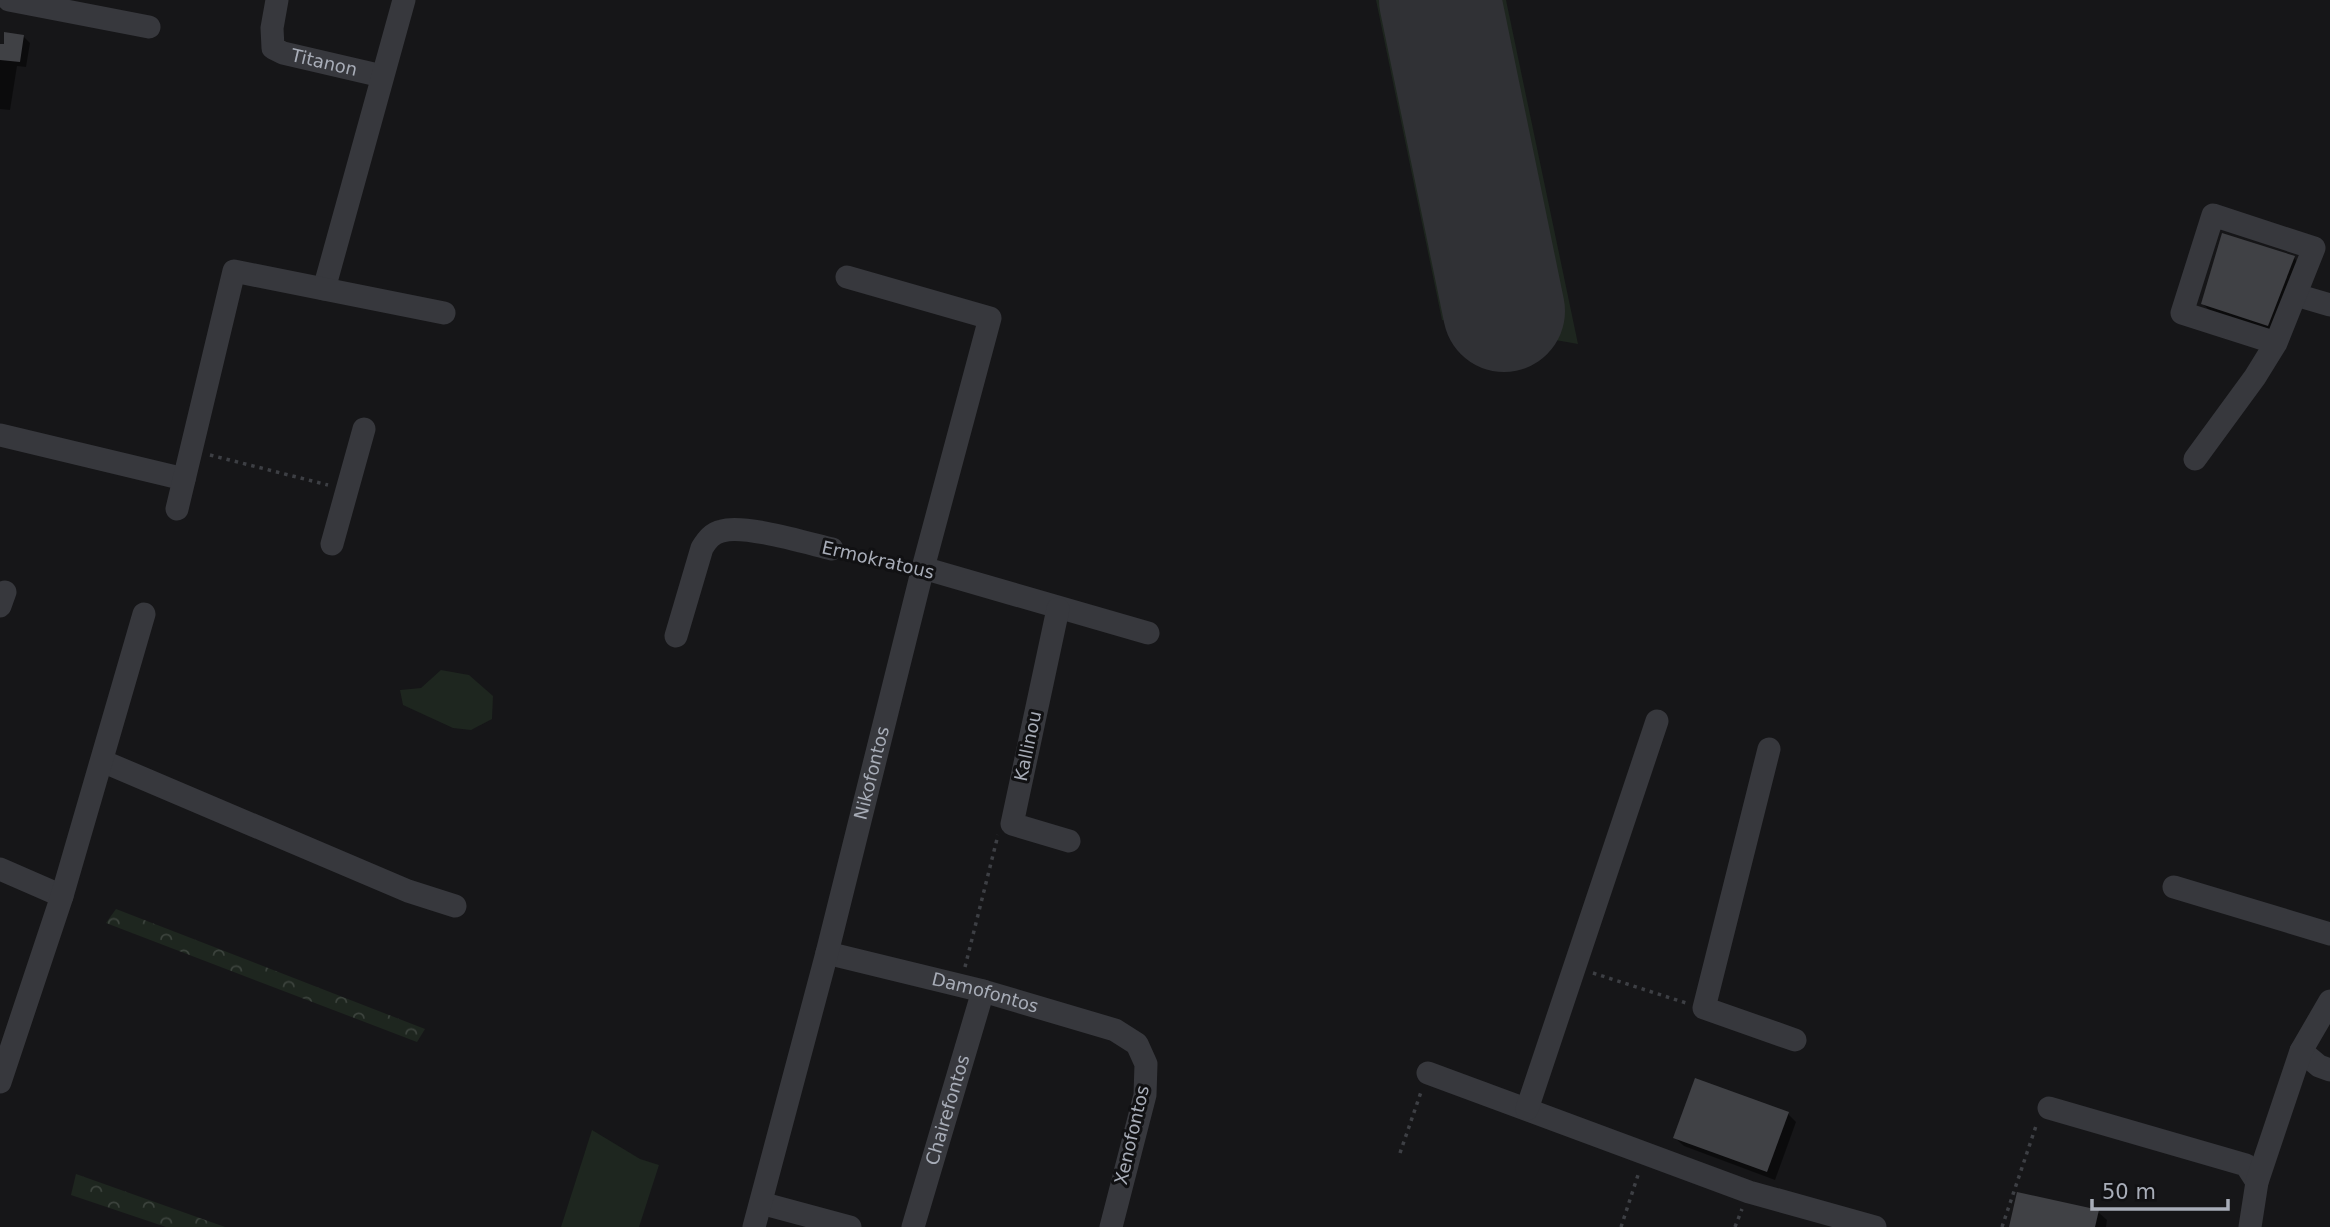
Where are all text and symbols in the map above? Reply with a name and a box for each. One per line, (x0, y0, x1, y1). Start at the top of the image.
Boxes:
street label: Titanon (288, 44, 360, 80)
street label: Ermokratous (820, 536, 936, 583)
street label: Kallinou (1010, 709, 1045, 783)
street label: Nikofontos (850, 724, 893, 822)
street label: Damofontos (930, 968, 1041, 1017)
street label: Chairefontos (921, 1052, 974, 1168)
street label: Xenofontos (1110, 1083, 1153, 1187)
scale bar (2092, 1168, 2228, 1212)
text: 50 m (2102, 1180, 2156, 1204)

